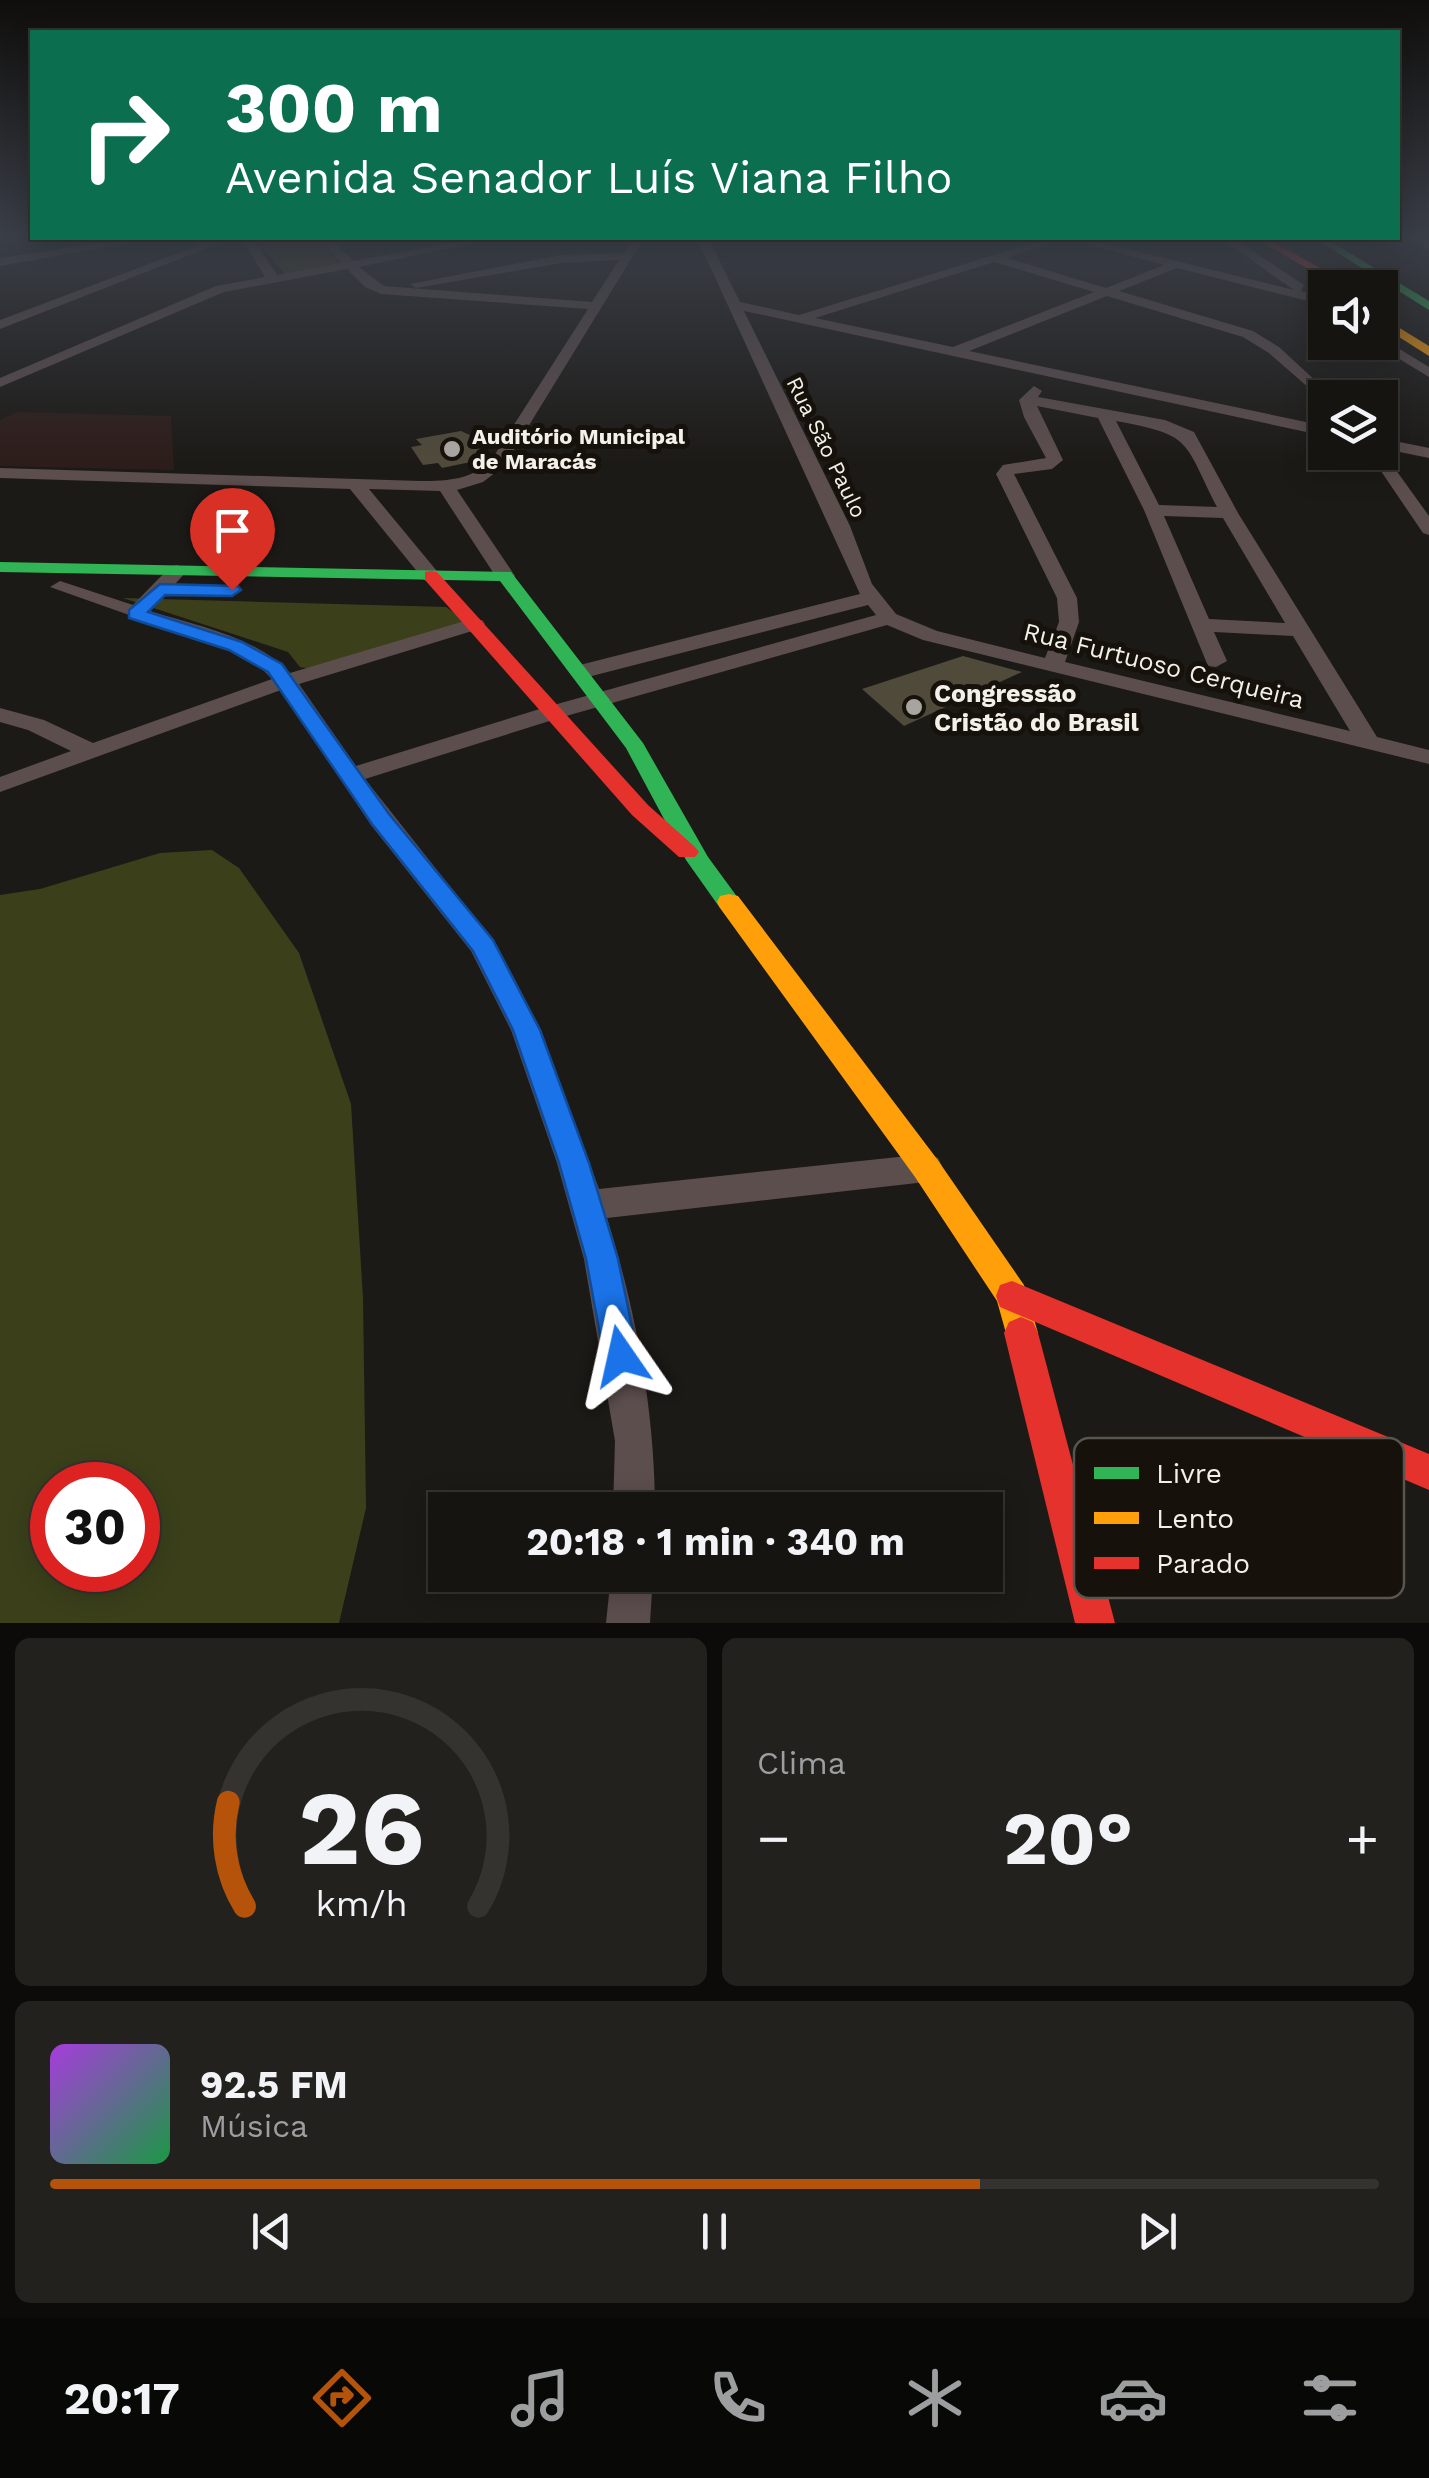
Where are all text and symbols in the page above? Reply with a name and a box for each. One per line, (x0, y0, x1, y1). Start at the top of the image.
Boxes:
text: 300 m (225, 67, 443, 149)
icon: right (60, 70, 190, 200)
text: Avenida Senador Luís Viana Filho (225, 151, 952, 204)
map controls (1308, 270, 1398, 470)
button: sound (1308, 270, 1398, 360)
street label: Rua São Paulo (782, 373, 872, 522)
button: layers (1308, 380, 1398, 470)
place label: Auditório Municipal de Maracás (472, 424, 686, 474)
marker: Auditório Municipal de Maracás (441, 438, 463, 460)
pin (190, 488, 275, 591)
icon: arrive (205, 503, 260, 558)
street label: Rua Furtuoso Cerqueira (1021, 617, 1307, 714)
place label: Congressão Cristão do Brasil (934, 679, 1140, 737)
marker: Congressão Cristão do Brasil (903, 696, 925, 718)
position arrow (569, 1304, 673, 1408)
legend (1074, 1438, 1404, 1598)
text: Livre (1156, 1457, 1222, 1490)
speed limit sign: 30 (30, 1462, 160, 1592)
text: Lento (1156, 1502, 1234, 1535)
text: 20:18 · 1 min · 340 m (526, 1520, 905, 1564)
text: Parado (1156, 1547, 1250, 1580)
text: Clima (757, 1744, 846, 1782)
text: 26 (298, 1767, 424, 1889)
text: 20° (1003, 1794, 1133, 1882)
text: − (757, 1806, 790, 1870)
text: + (1346, 1806, 1379, 1870)
text: km/h (315, 1883, 407, 1925)
text: 92.5 FM (200, 2063, 348, 2107)
text: Música (200, 2107, 308, 2145)
icon: previous (244, 2204, 299, 2259)
icon: pause (687, 2204, 742, 2259)
icon: next (1130, 2204, 1185, 2259)
icon: directions (307, 2363, 377, 2433)
icon: music (505, 2363, 575, 2433)
icon: phone (703, 2363, 773, 2433)
icon: climate (900, 2363, 970, 2433)
icon: car (1098, 2363, 1168, 2433)
icon: filters (1295, 2363, 1365, 2433)
text: 20:17 (64, 2372, 180, 2425)

